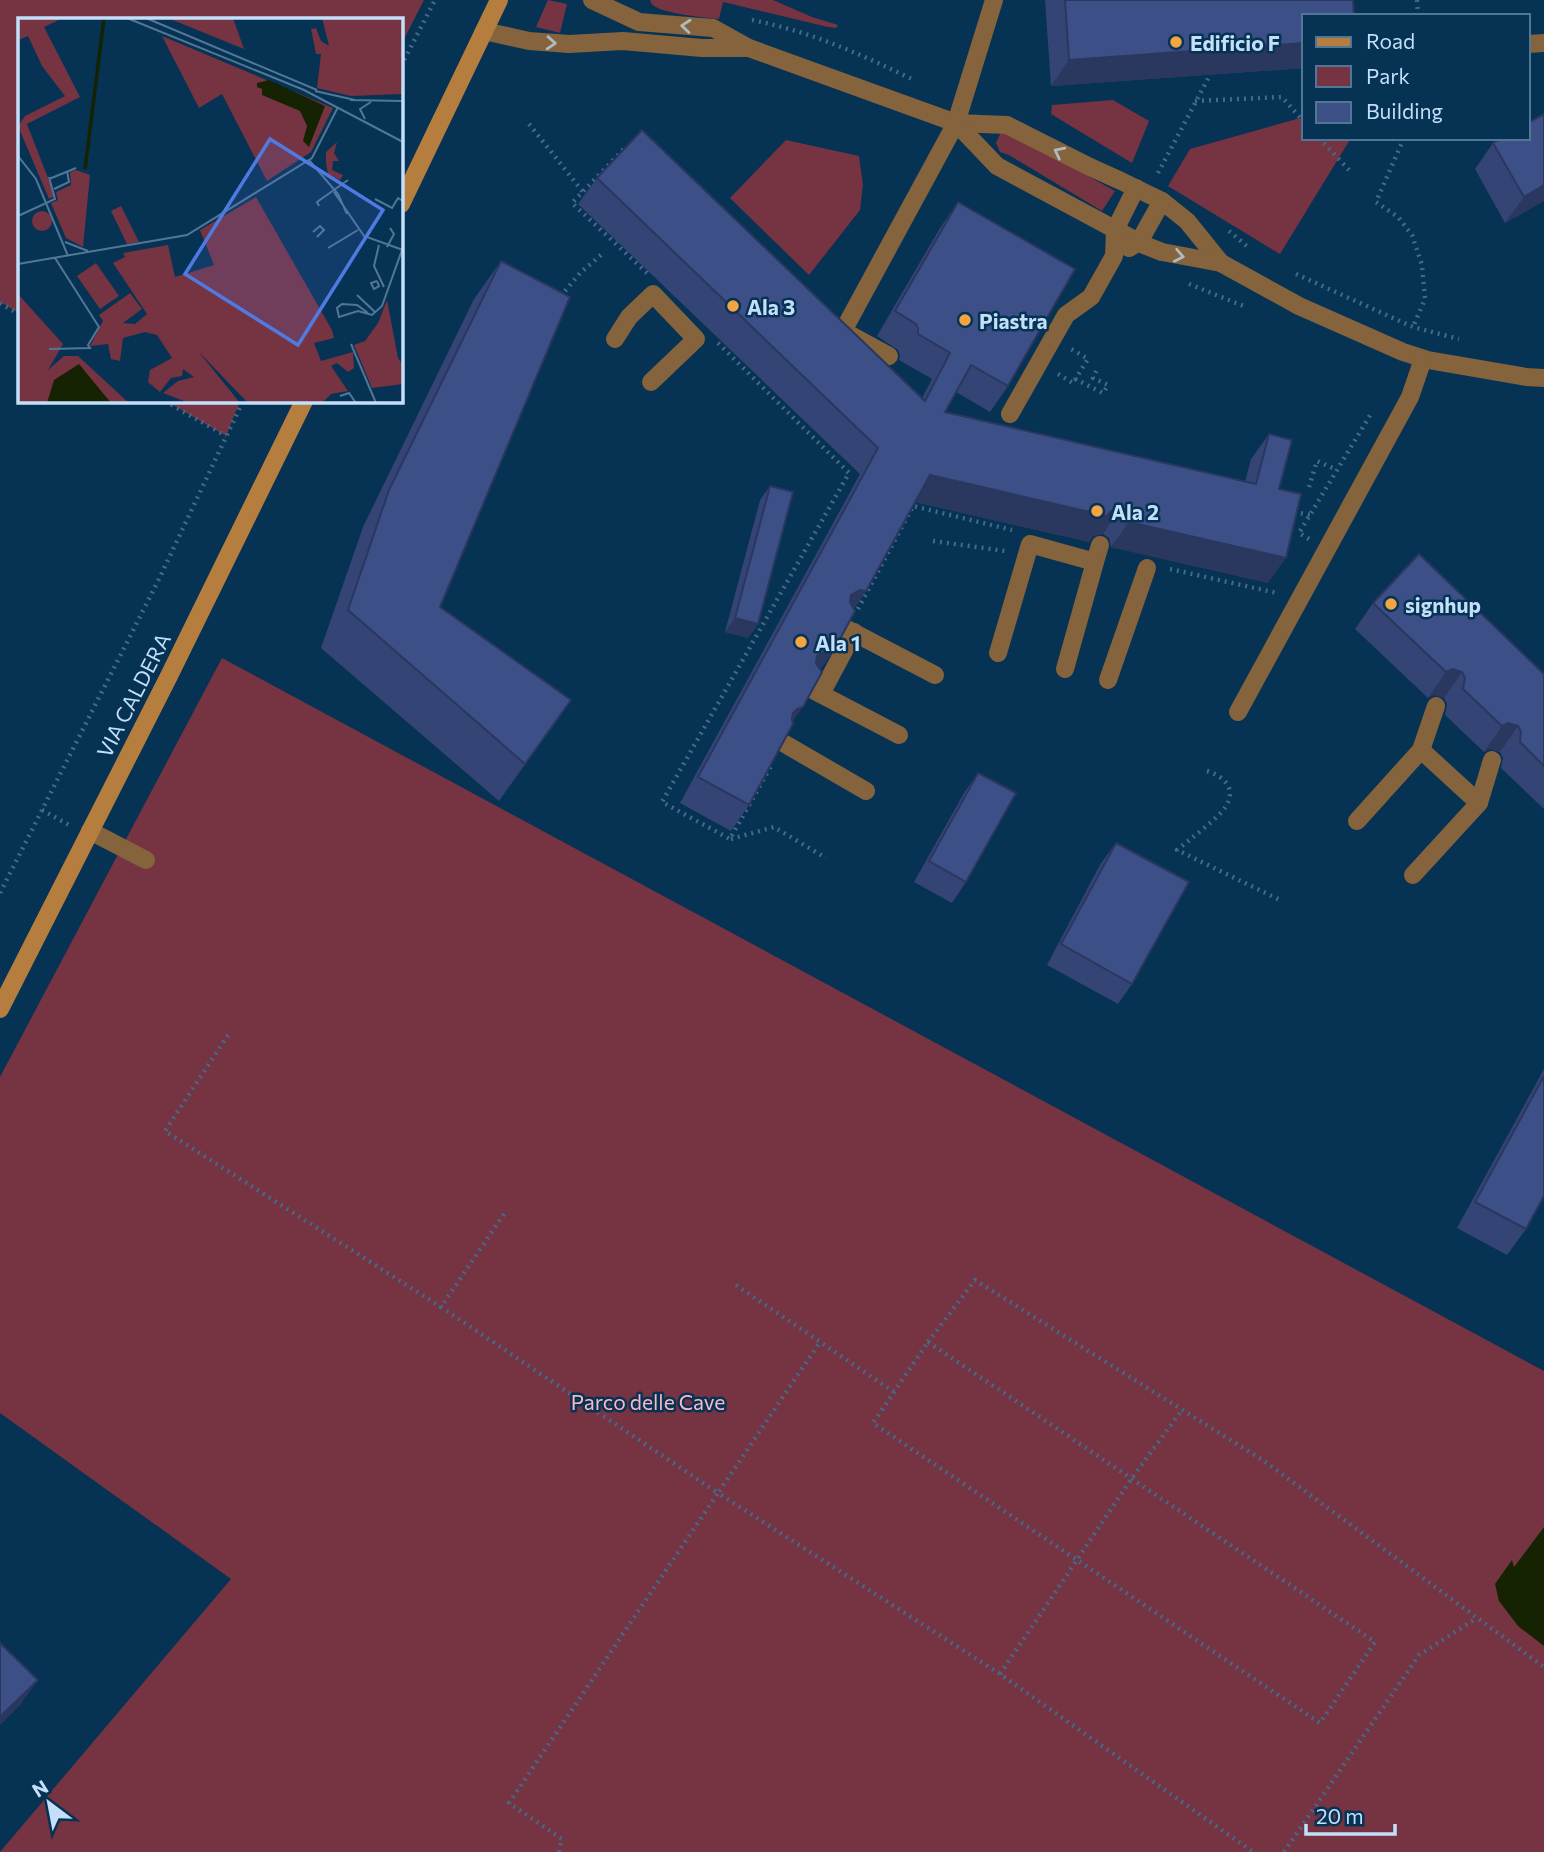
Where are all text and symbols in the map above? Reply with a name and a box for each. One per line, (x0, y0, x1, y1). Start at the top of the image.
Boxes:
legend (1302, 14, 1530, 140)
inset map (18, 18, 402, 402)
one-way arrow (681, 19, 692, 34)
text: Road (1366, 28, 1415, 53)
place label: Edificio F (1190, 30, 1280, 55)
marker: Edificio F (1168, 34, 1184, 50)
one-way arrow (546, 35, 557, 50)
text: Park (1366, 63, 1410, 88)
text: Building (1366, 98, 1443, 123)
one-way arrow (1054, 147, 1067, 160)
one-way arrow (1173, 247, 1185, 262)
place label: Ala 3 (747, 294, 795, 319)
marker: Ala 3 (725, 298, 741, 314)
place label: Piastra (979, 308, 1048, 333)
marker: Piastra (957, 312, 973, 328)
place label: Ala 2 (1111, 499, 1159, 524)
marker: Ala 2 (1089, 503, 1105, 519)
place label: signhup (1405, 592, 1481, 617)
marker: signhup (1383, 596, 1399, 612)
street label: VIA CALDERA (91, 629, 175, 761)
place label: Ala 1 (815, 630, 860, 655)
marker: Ala 1 (793, 634, 809, 650)
park label: Parco delle Cave (571, 1389, 725, 1414)
north arrow (14, 1768, 84, 1838)
text: N (28, 1775, 52, 1802)
scale bar (1306, 1792, 1395, 1836)
text: 20 m (1316, 1803, 1364, 1828)

